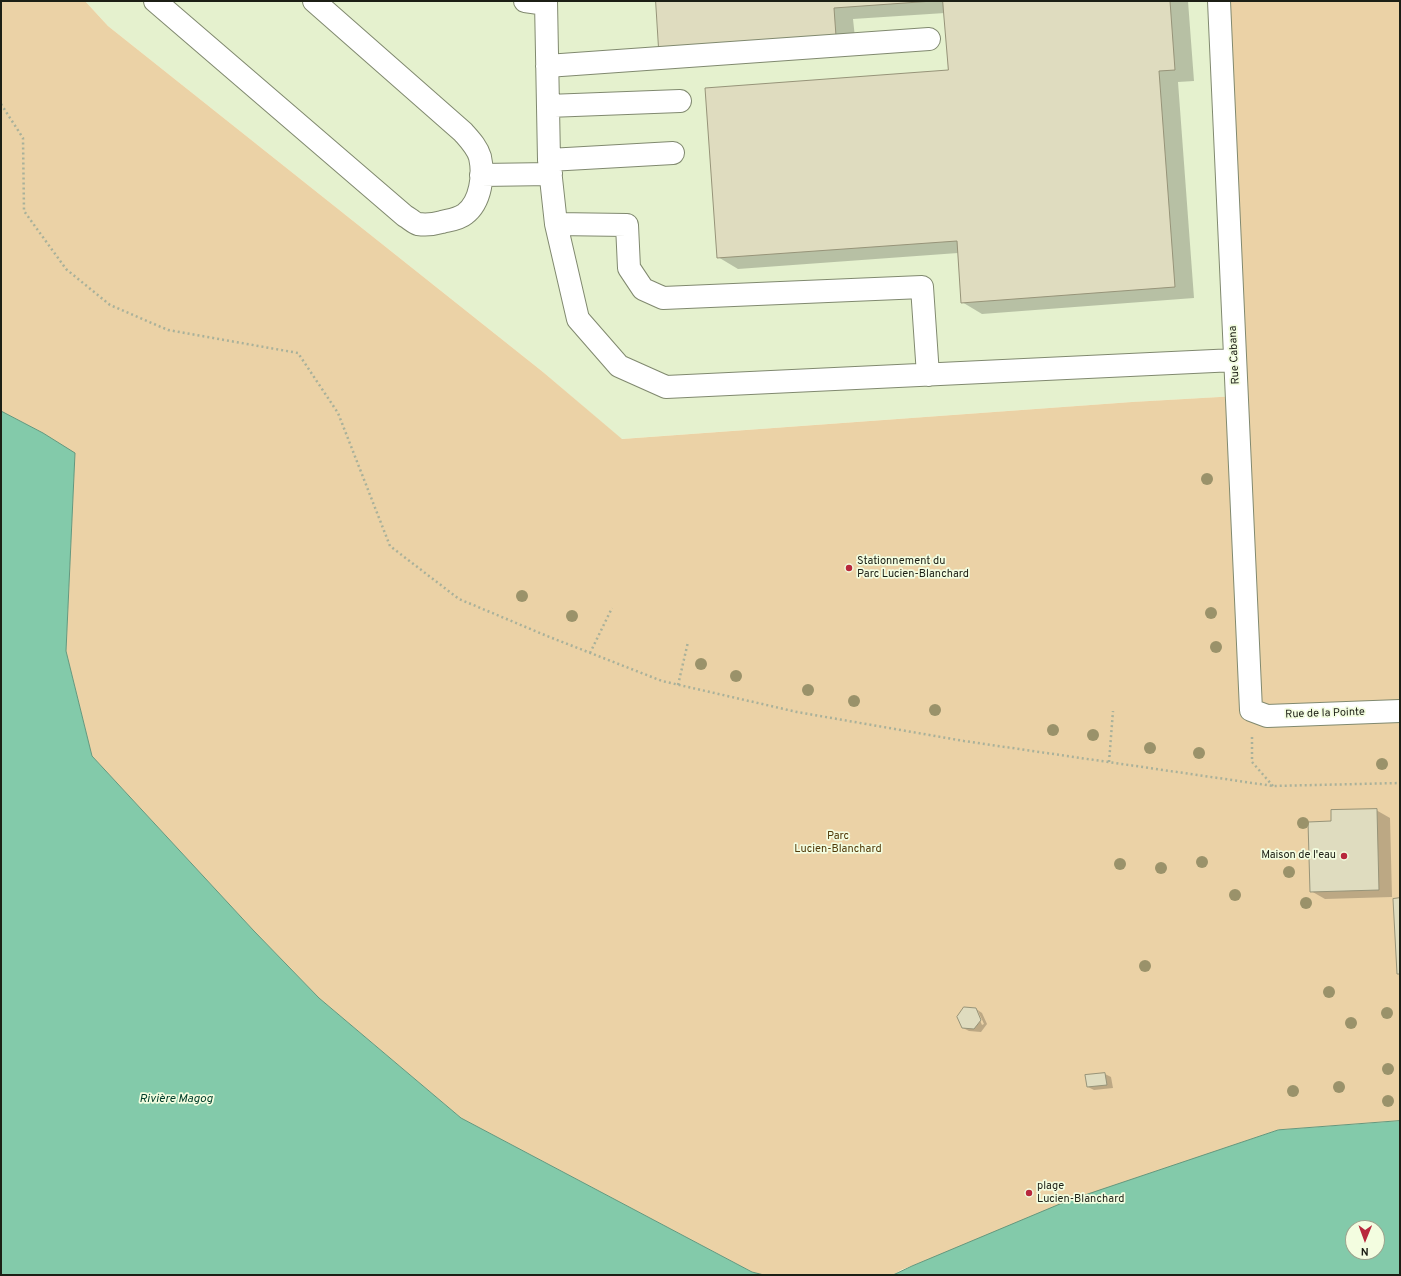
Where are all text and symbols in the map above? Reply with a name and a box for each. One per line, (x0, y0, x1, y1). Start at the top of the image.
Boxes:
street label: Rue Cabana (1227, 325, 1243, 385)
place label: Stationnement du Parc Lucien-Blanchard (857, 555, 969, 581)
marker: Stationnement du Parc Lucien-Blanchard (844, 563, 854, 573)
street label: Rue de la Pointe (1285, 706, 1365, 722)
park label: Parc Lucien-Blanchard (794, 830, 882, 856)
place label: Maison de l'eau (1261, 849, 1336, 863)
marker: Maison de l'eau (1339, 851, 1349, 861)
water label: Rivière Magog (139, 1093, 213, 1107)
place label: plage Lucien-Blanchard (1037, 1180, 1124, 1206)
marker: plage Lucien-Blanchard (1024, 1188, 1034, 1198)
north arrow (1345, 1220, 1385, 1260)
text: N (1361, 1244, 1369, 1258)

